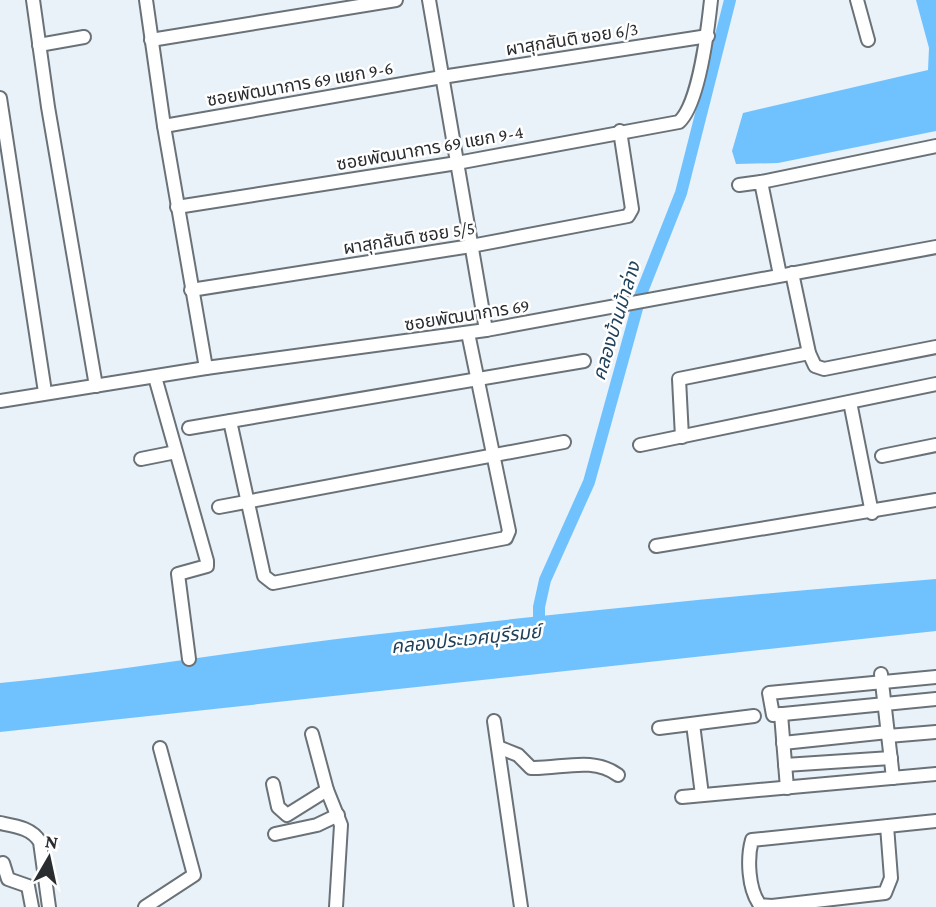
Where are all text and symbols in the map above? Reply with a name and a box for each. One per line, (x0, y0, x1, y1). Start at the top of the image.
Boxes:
street label: ผาสุกสันติ ซอย 6/3 (504, 19, 640, 60)
street label: ซอยพัฒนาการ 69 แยก 9-6 (205, 58, 395, 110)
street label: ซอยพัฒนาการ 69 แยก 9-4 (335, 122, 525, 174)
street label: ผาสุกสันติ ซอย 5/5 (342, 218, 476, 259)
water label: คลองบ้านม้าล่าง (588, 259, 644, 383)
street label: ซอยพัฒนาการ 69 (403, 295, 531, 335)
water label: คลองประเวศบุรีรมย์ (390, 620, 546, 658)
north arrow (14, 823, 84, 893)
text: N (44, 830, 60, 853)

